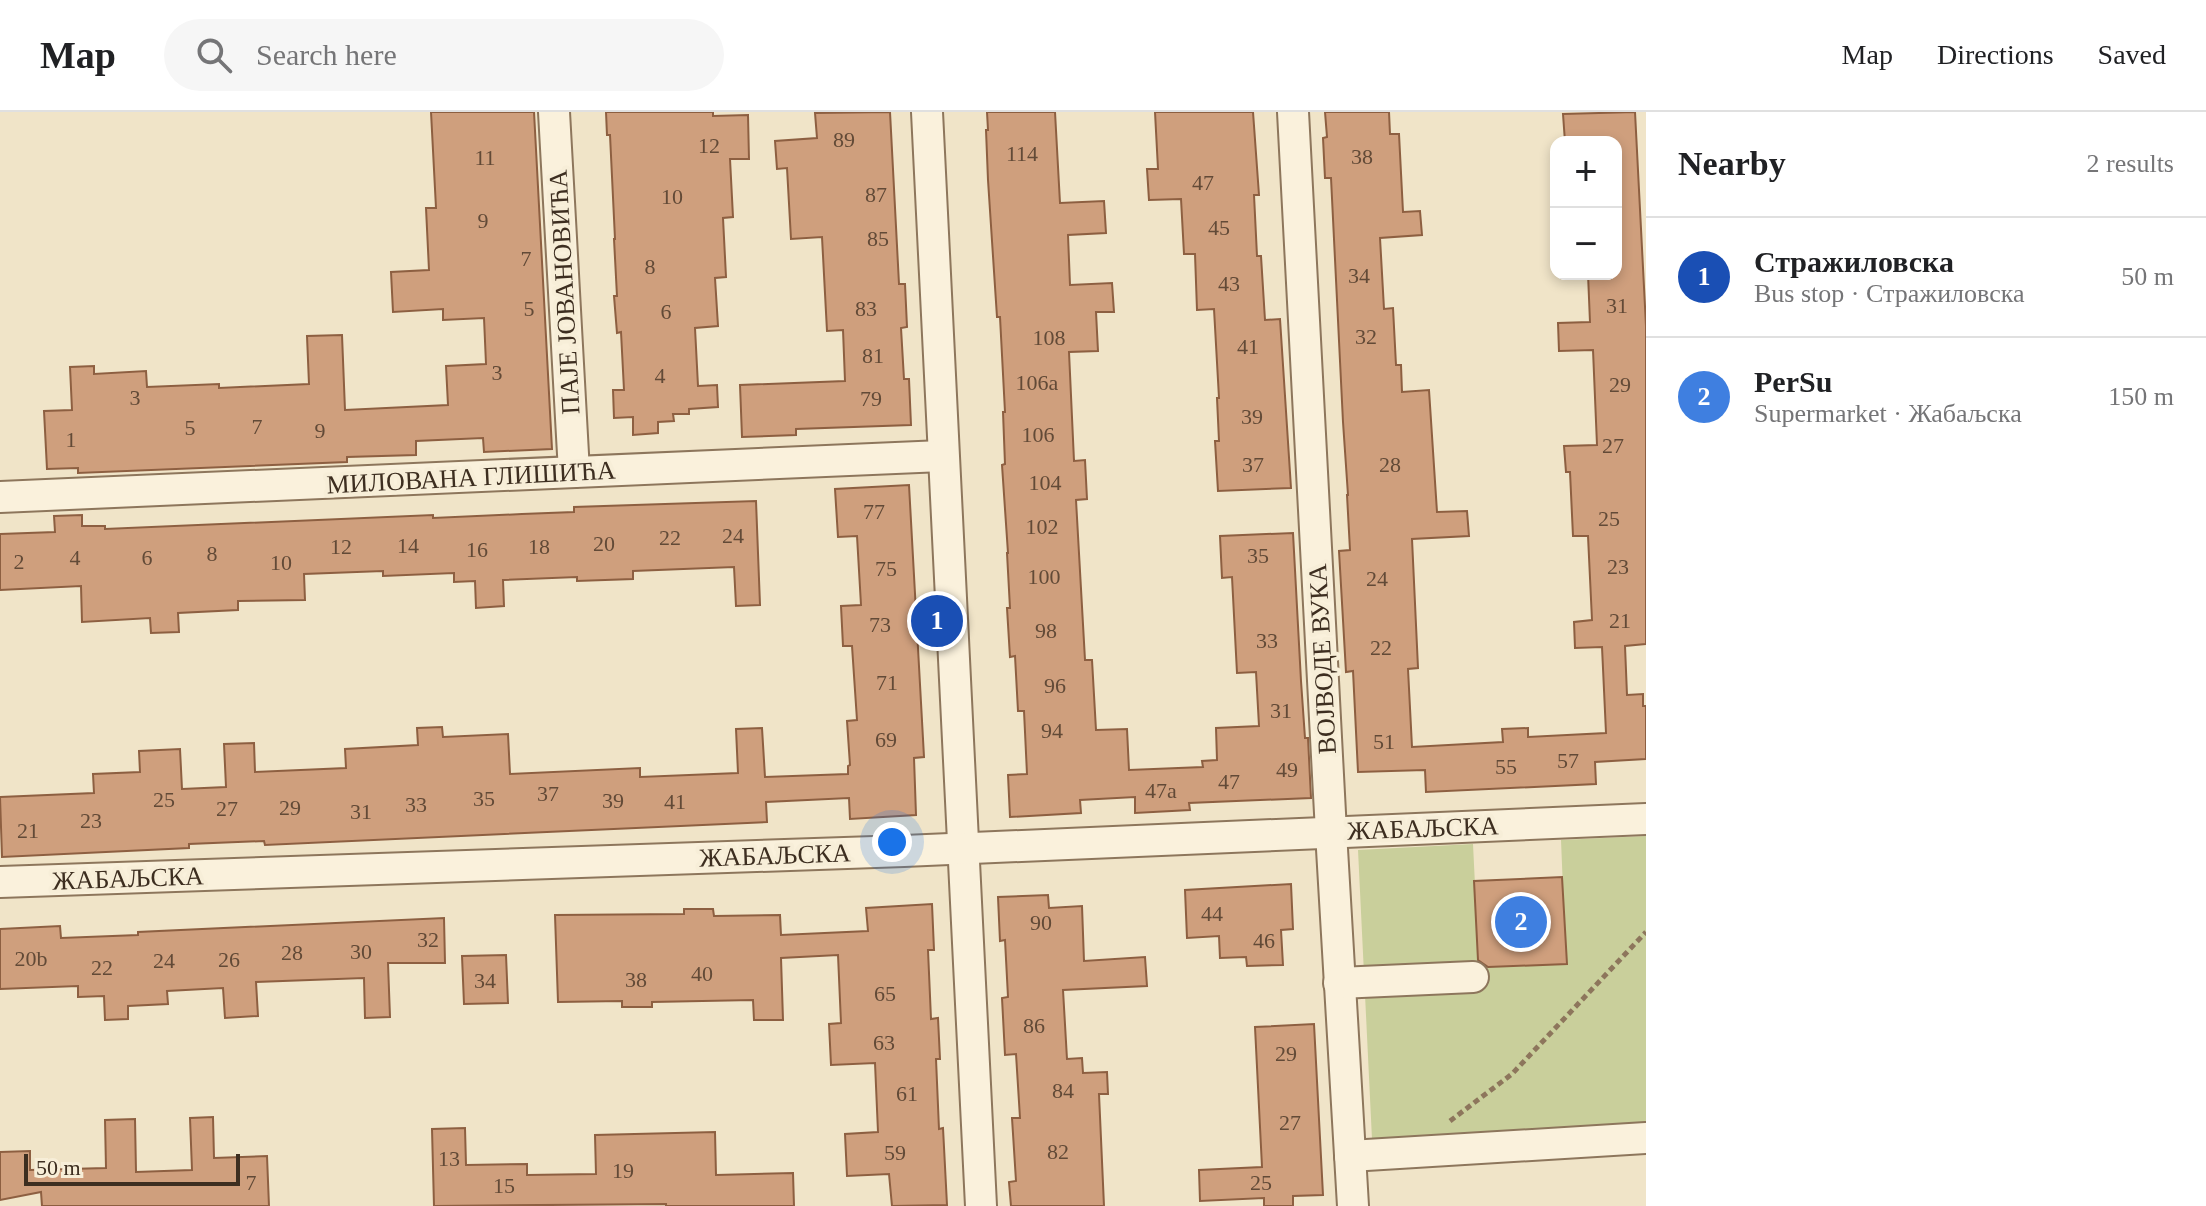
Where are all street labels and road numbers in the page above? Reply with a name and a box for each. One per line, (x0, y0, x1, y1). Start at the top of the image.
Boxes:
street label: ПАЈЕ ЈОВАНОВИЋА (544, 169, 585, 415)
street label: МИЛОВАНА ГЛИШИЋА (326, 455, 616, 500)
street label: ВОЈВОДЕ ВУКА (1303, 563, 1342, 755)
street label: ЖАБАЉСКА (1347, 811, 1499, 846)
street label: ЖАБАЉСКА (699, 838, 851, 873)
street label: ЖАБАЉСКА (52, 861, 204, 896)

